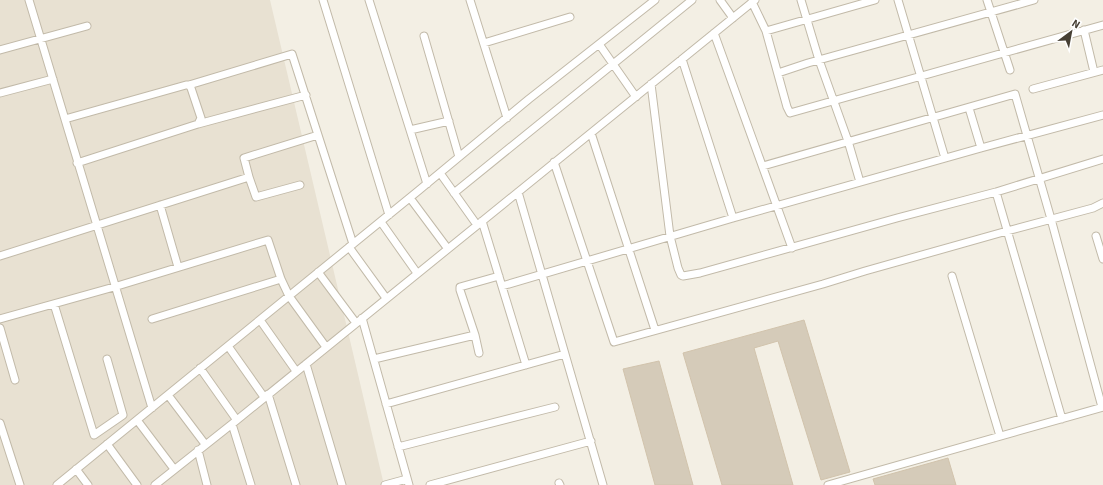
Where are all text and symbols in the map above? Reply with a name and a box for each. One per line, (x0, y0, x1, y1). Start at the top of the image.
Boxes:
north arrow (1051, 12, 1091, 52)
text: N (1069, 16, 1083, 32)

